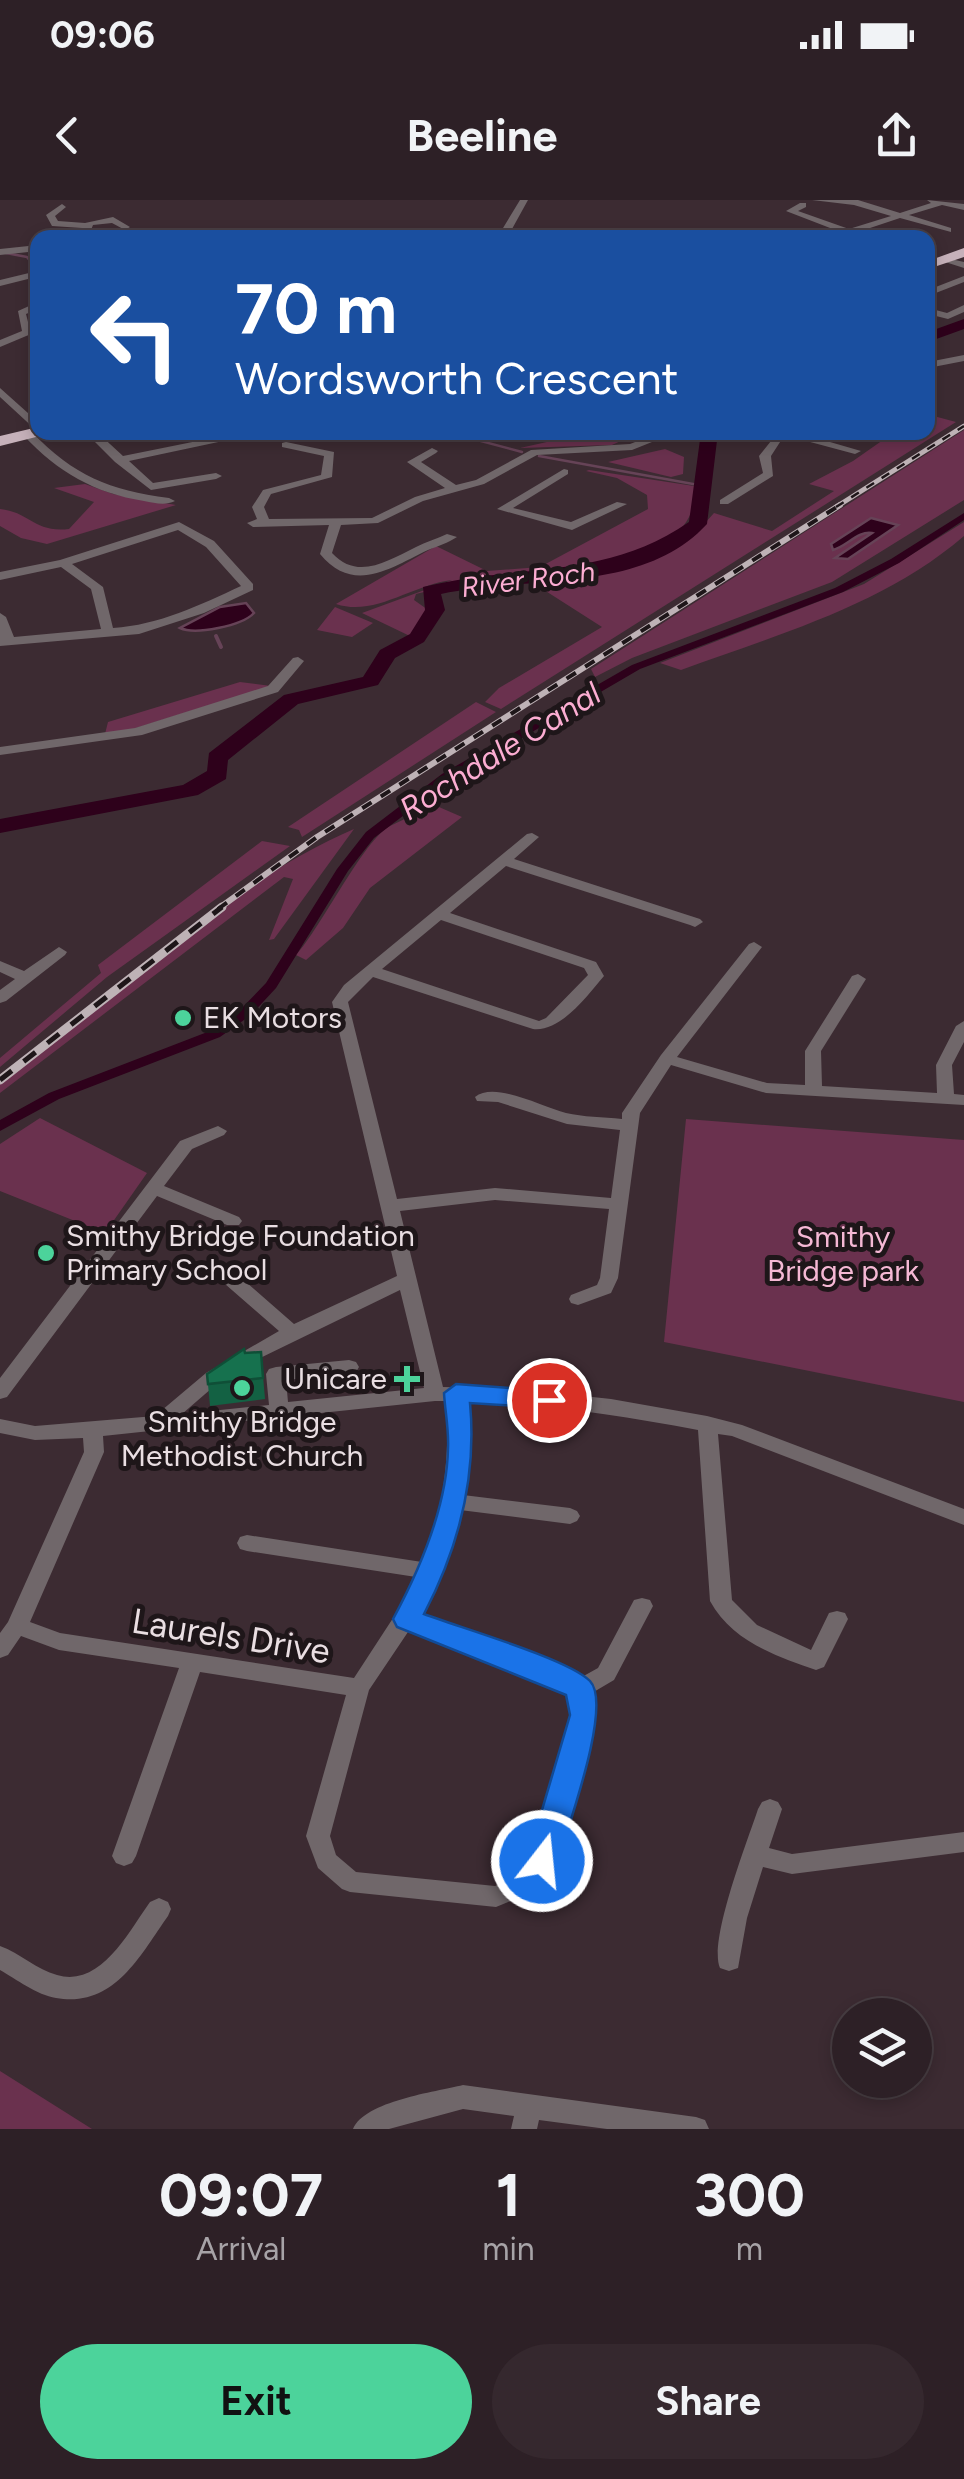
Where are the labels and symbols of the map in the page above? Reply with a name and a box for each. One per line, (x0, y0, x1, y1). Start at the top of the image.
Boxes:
water label: River Roch (459, 554, 597, 604)
water label: Rochdale Canal (393, 674, 608, 828)
place label: EK Motors (203, 999, 342, 1036)
marker: EK Motors (172, 1007, 194, 1029)
place label: Smithy Bridge Foundation Primary School (66, 1217, 415, 1288)
park label: Smithy Bridge park (767, 1218, 920, 1289)
marker: Smithy Bridge Foundation Primary School (35, 1242, 57, 1264)
pin (507, 1358, 592, 1443)
place label: Unicare (284, 1360, 387, 1397)
marker: Unicare (396, 1368, 418, 1390)
marker: Smithy Bridge Methodist Church (231, 1377, 253, 1399)
place label: Smithy Bridge Methodist Church (121, 1403, 363, 1474)
street label: Laurels Drive (129, 1600, 333, 1672)
position arrow (490, 1809, 594, 1913)

